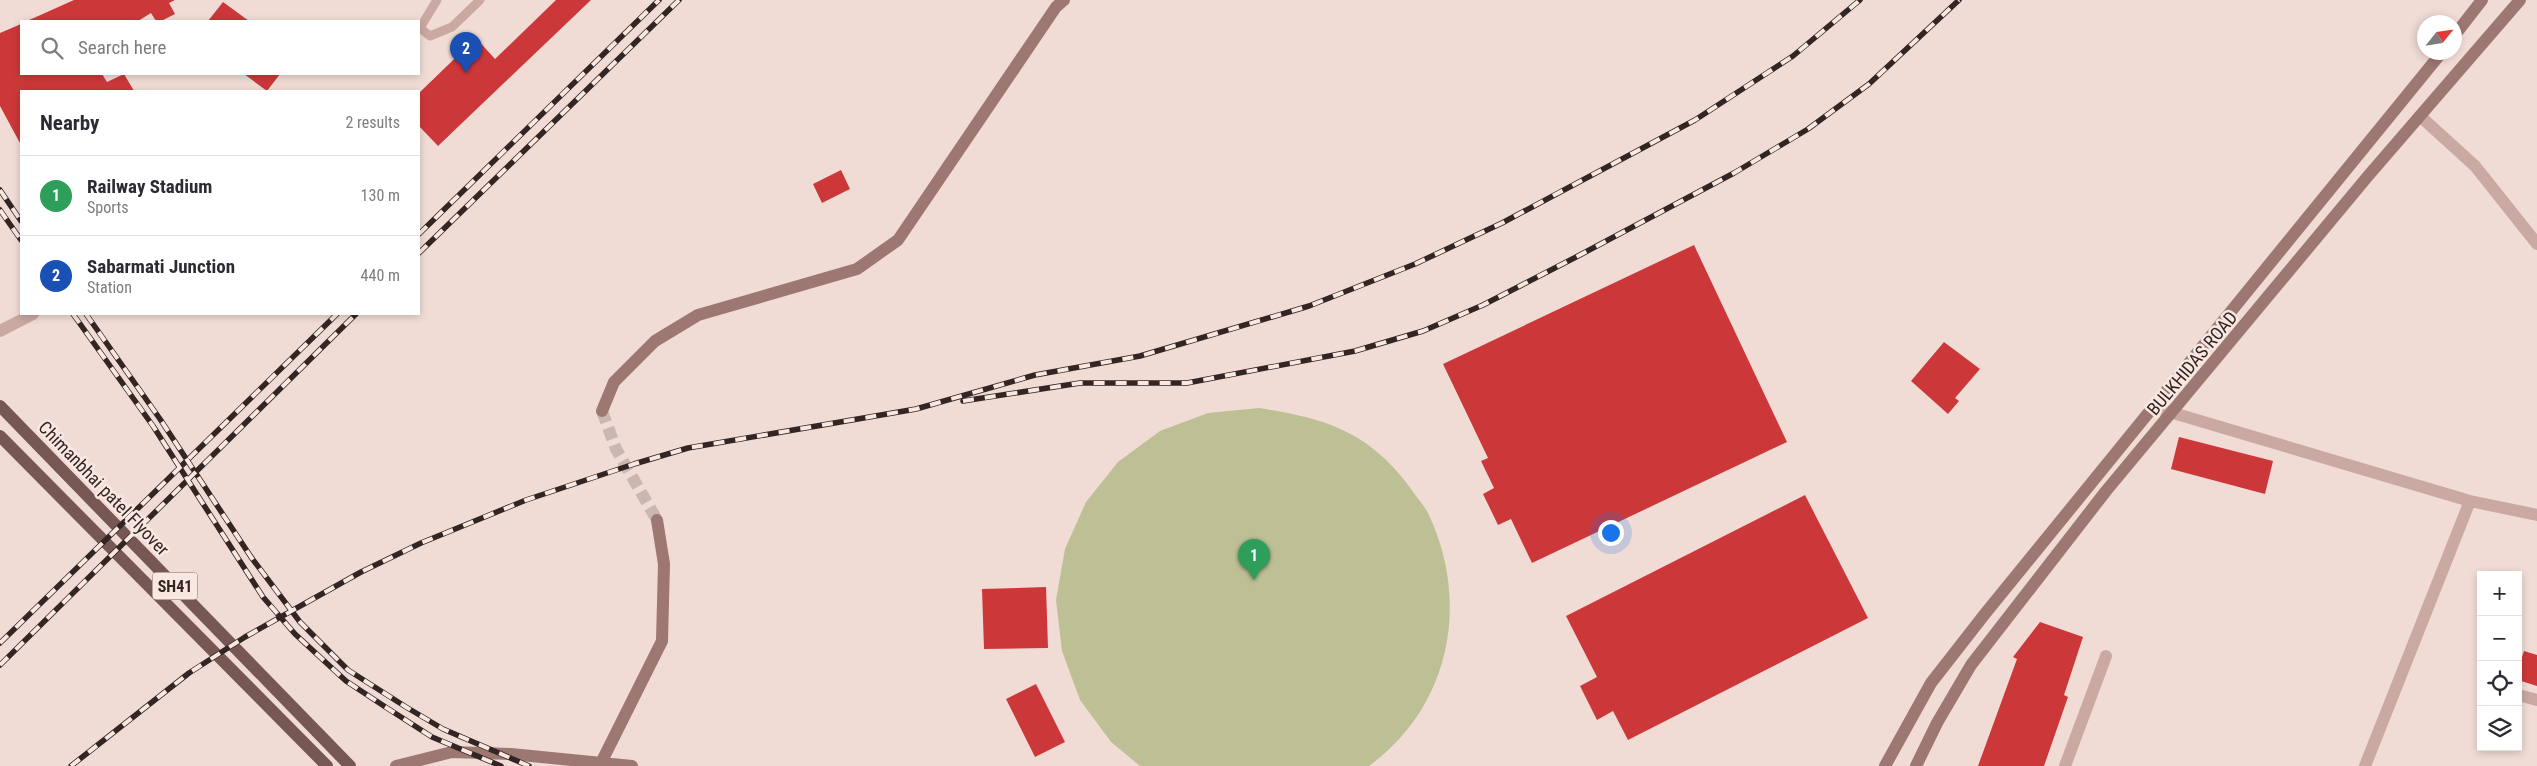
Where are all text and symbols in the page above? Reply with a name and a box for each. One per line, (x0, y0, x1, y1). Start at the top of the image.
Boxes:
north arrow (2417, 15, 2462, 60)
search box (20, 20, 420, 75)
pin: 2 (450, 32, 482, 73)
icon: search (38, 34, 66, 62)
text: Search here (78, 36, 166, 59)
text: Nearby (40, 111, 99, 135)
text: 2 results (345, 113, 400, 132)
text: Railway Stadium (87, 175, 212, 198)
text: 1 (52, 186, 60, 205)
text: 130 m (361, 186, 400, 205)
text: Sports (87, 198, 129, 217)
text: Sabarmati Junction (87, 255, 235, 278)
text: 2 (52, 266, 60, 285)
text: 440 m (361, 266, 400, 285)
text: Station (87, 278, 132, 297)
street label: BULKHIDAS ROAD (2143, 307, 2241, 419)
street label: Chimanbhai patel Flyover (34, 417, 174, 560)
your location (1598, 520, 1624, 546)
pin: 1 (1238, 539, 1270, 580)
map controls (2477, 571, 2522, 751)
button: + (2477, 571, 2522, 616)
road number: SH41 (152, 572, 198, 600)
button: − (2477, 616, 2522, 661)
button: locate (2477, 661, 2522, 706)
button: layers (2477, 706, 2522, 751)

